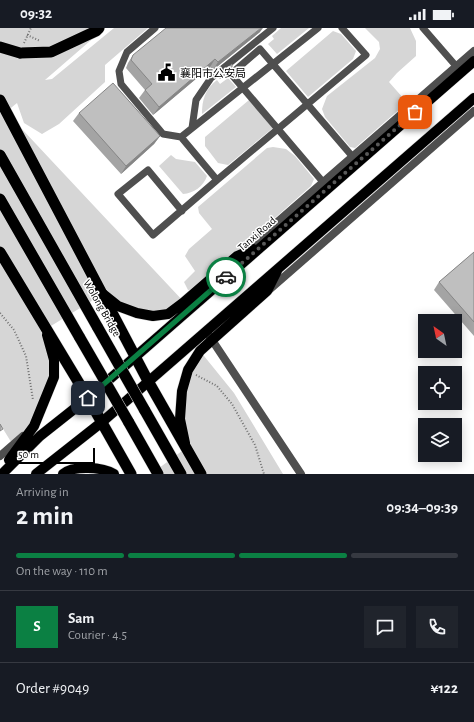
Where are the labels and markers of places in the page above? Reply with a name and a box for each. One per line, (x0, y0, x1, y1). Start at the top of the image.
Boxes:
public building icon: 襄阳市公安局 (157, 63, 177, 83)
place label: 襄阳市公安局 (180, 67, 246, 79)
pin (398, 95, 432, 129)
pin (71, 381, 105, 415)

